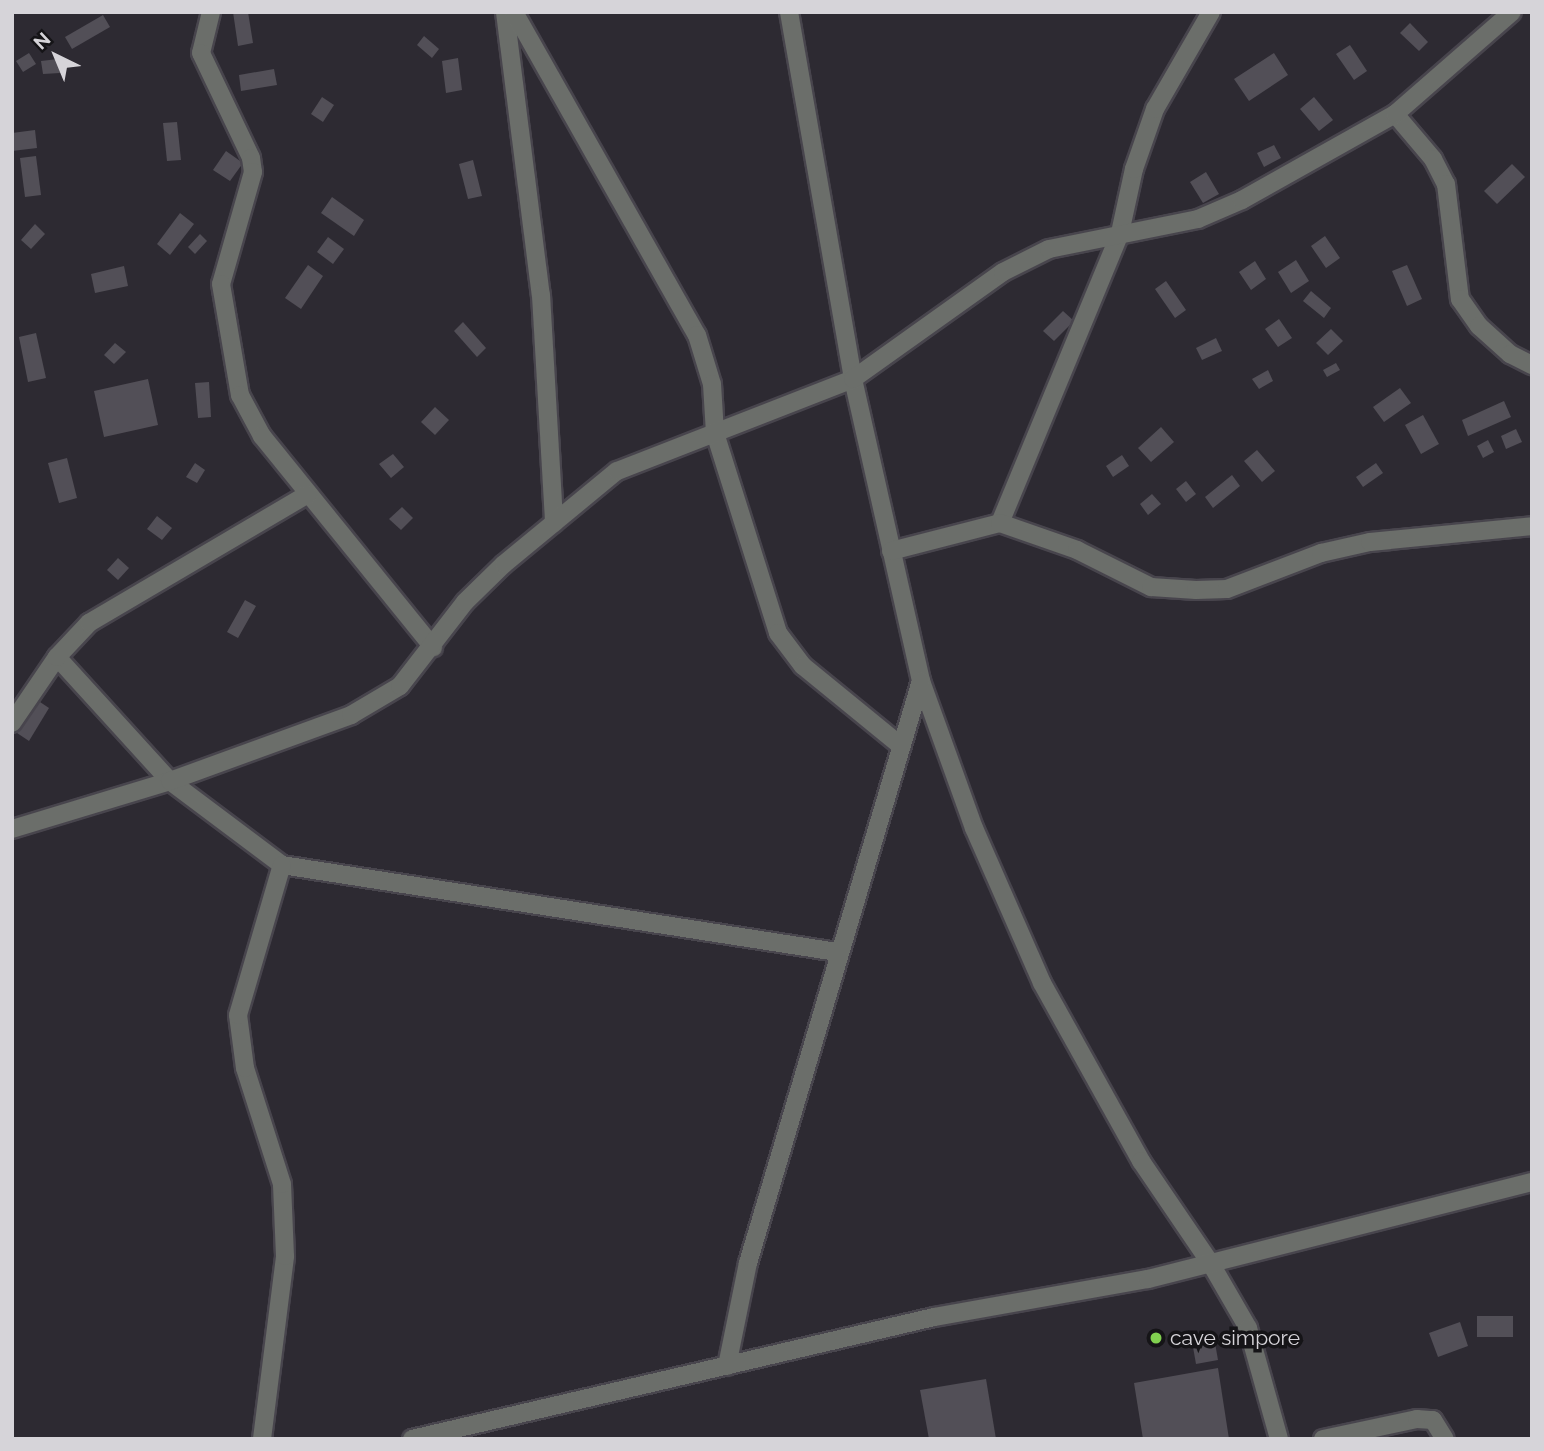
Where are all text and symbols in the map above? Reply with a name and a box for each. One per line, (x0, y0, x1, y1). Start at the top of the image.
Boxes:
north arrow (21, 21, 91, 91)
text: N (29, 28, 54, 54)
place label: cave simpore (1170, 1325, 1300, 1351)
marker: cave simpore (1148, 1330, 1164, 1346)

